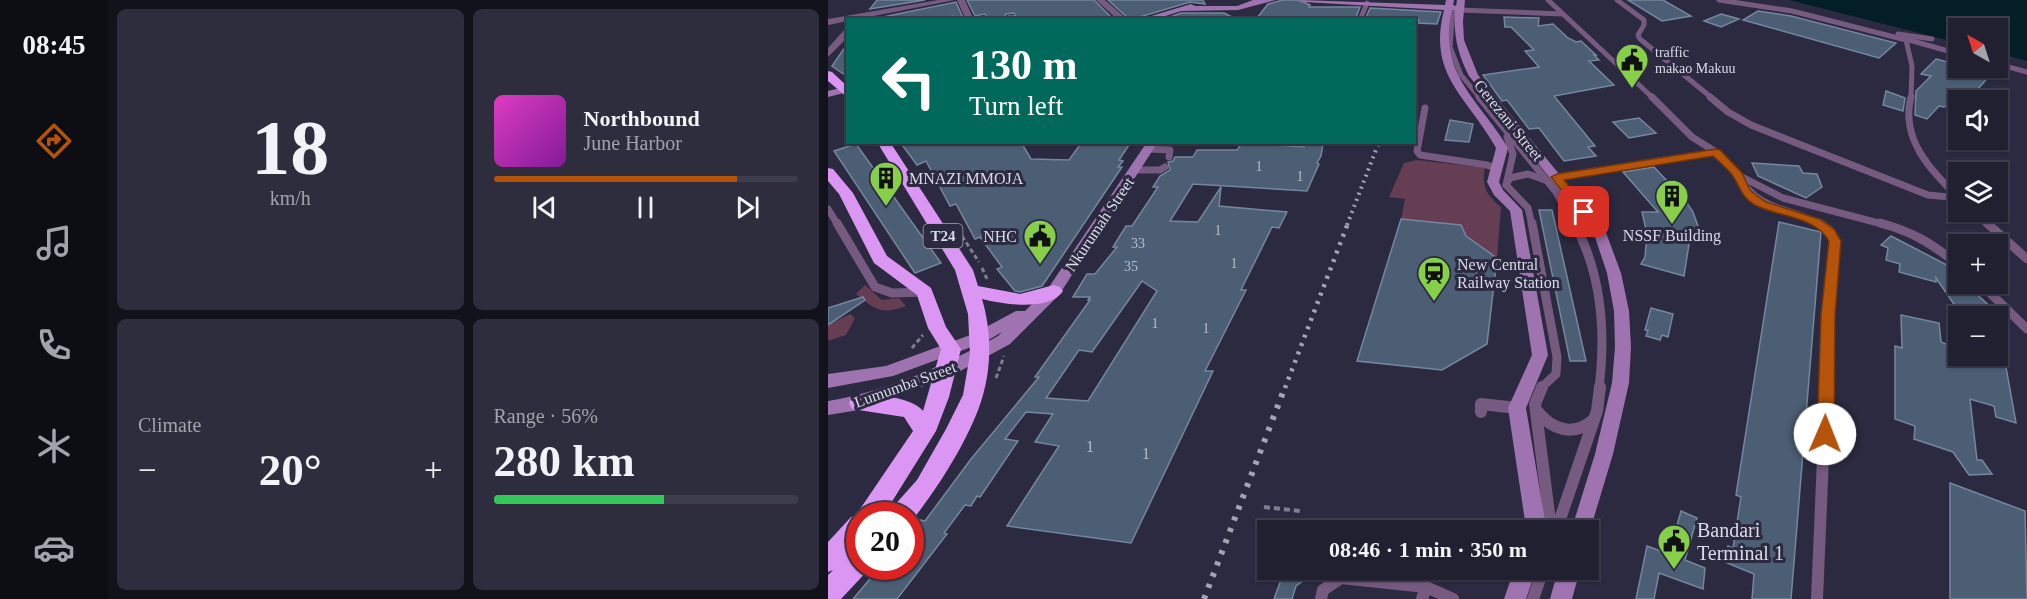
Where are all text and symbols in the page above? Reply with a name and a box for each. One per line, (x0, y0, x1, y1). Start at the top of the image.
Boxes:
north arrow (1948, 18, 2008, 78)
map controls (1948, 18, 2008, 366)
text: 08:45 (23, 30, 86, 60)
icon: left (870, 42, 948, 120)
text: 130 m (969, 42, 1078, 88)
public building icon: traffic makao Makuu (1614, 42, 1650, 89)
place label: traffic makao Makuu (1655, 45, 1735, 76)
street label: Gerezani Street (1471, 76, 1547, 165)
button: sound (1948, 90, 2008, 150)
text: Turn left (969, 91, 1063, 121)
text: 18 (251, 104, 329, 191)
text: Northbound (584, 106, 700, 131)
icon: directions (33, 120, 75, 162)
text: June Harbor (584, 132, 682, 154)
house number: 1 (1256, 159, 1263, 174)
building icon: MNAZI MMOJA (868, 160, 904, 207)
button: layers (1948, 162, 2008, 222)
house number: 1 (1297, 169, 1304, 184)
place label: MNAZI MMOJA (909, 170, 1024, 187)
street label: Nkurumah Street (1062, 174, 1137, 275)
building icon: NSSF Building (1654, 178, 1690, 225)
pin (1558, 186, 1609, 237)
text: km/h (270, 187, 311, 209)
icon: previous (528, 191, 561, 224)
icon: pause (629, 191, 662, 224)
icon: next (731, 191, 764, 224)
icon: arrive (1567, 195, 1600, 228)
public building icon: NHC (1022, 218, 1058, 265)
icon: music (33, 222, 75, 264)
house number: 1 (1215, 223, 1222, 238)
road number: T24 (924, 224, 962, 248)
place label: NSSF Building (1623, 227, 1721, 245)
place label: NHC (983, 228, 1017, 245)
button: + (1948, 234, 2008, 294)
house number: 33 (1131, 236, 1145, 251)
station icon: New Central Railway Station (1416, 255, 1452, 302)
house number: 1 (1231, 256, 1238, 271)
place label: New Central Railway Station (1457, 256, 1560, 292)
house number: 35 (1124, 259, 1138, 274)
button: − (1948, 306, 2008, 366)
house number: 1 (1152, 316, 1159, 331)
house number: 1 (1203, 321, 1210, 336)
icon: phone (33, 324, 75, 366)
street label: Lumumba Street (852, 358, 959, 411)
position arrow (1793, 402, 1857, 466)
text: Range · 56% (494, 405, 598, 427)
text: Climate (138, 414, 201, 436)
icon: climate (33, 425, 75, 467)
text: 280 km (494, 436, 635, 486)
house number: 1 (1086, 438, 1094, 455)
text: 20° (259, 445, 322, 495)
house number: 1 (1142, 445, 1150, 462)
text: − (138, 452, 157, 488)
text: + (424, 452, 443, 488)
speed limit sign: 20 (846, 502, 924, 580)
place label: Bandari Terminal 1 (1697, 519, 1784, 564)
public building icon: Bandari Terminal 1 (1656, 523, 1692, 570)
icon: car (33, 527, 75, 569)
text: 08:46 · 1 min · 350 m (1329, 537, 1527, 562)

